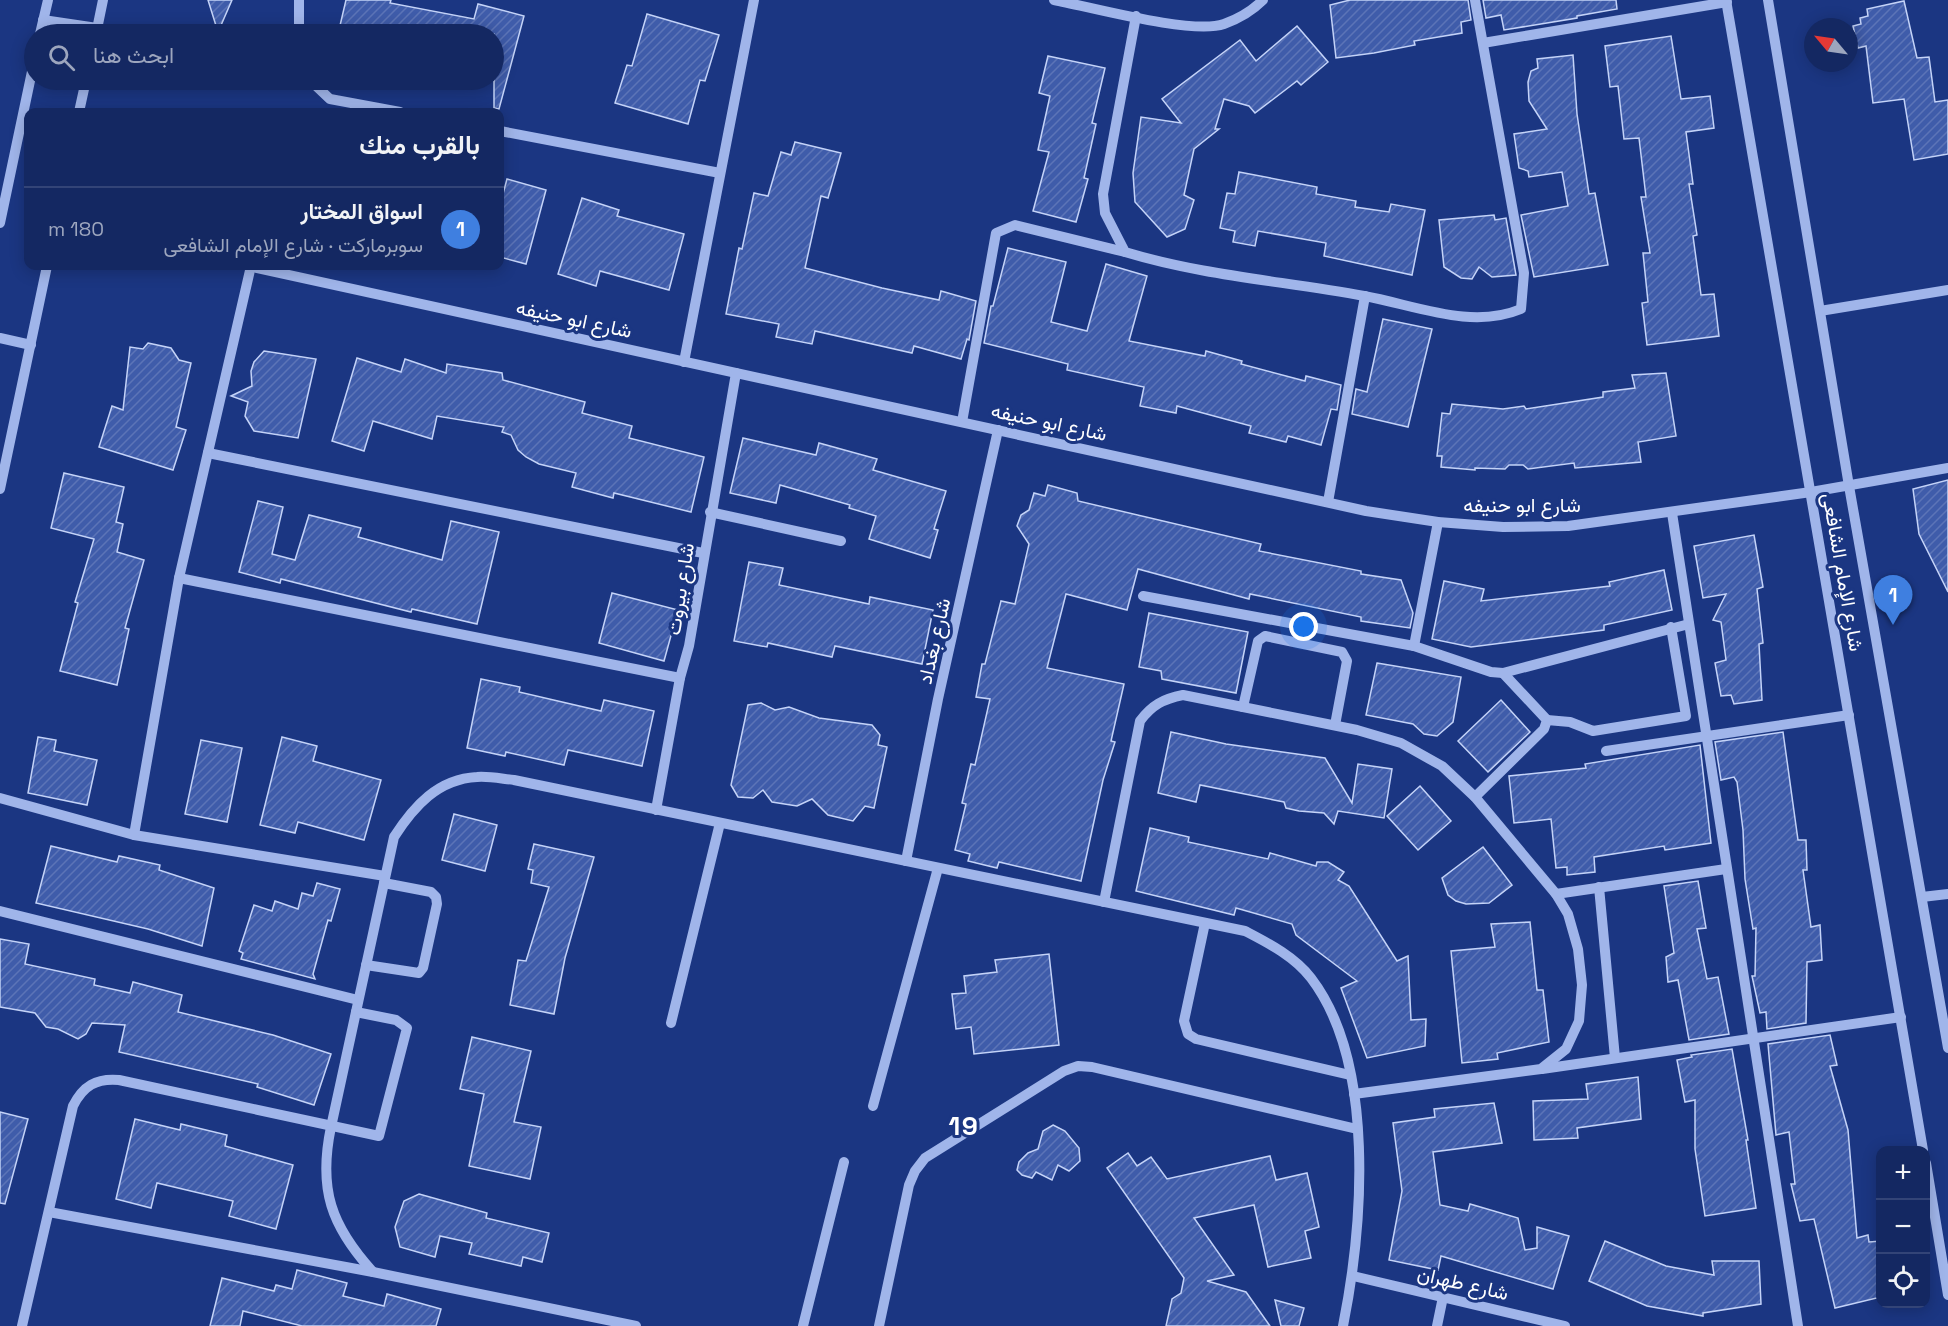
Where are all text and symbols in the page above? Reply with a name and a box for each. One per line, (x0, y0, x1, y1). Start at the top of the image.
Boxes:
north arrow (1804, 18, 1858, 72)
search box (24, 24, 504, 90)
icon: search (45, 41, 78, 74)
text: ابحث هنا (93, 41, 174, 69)
text: بالقرب منك (359, 128, 480, 162)
text: اسواق المختار (301, 197, 423, 225)
text: 180 m (48, 216, 104, 242)
text: 1 (456, 216, 465, 242)
text: سوبرماركت · شارع الإمام الشافعى (164, 232, 423, 258)
street label: شارع ابو حنيفه (514, 294, 634, 345)
street label: شارع ابو حنيفه (989, 397, 1109, 448)
street label: شارع الإمام الشافعى (1815, 491, 1870, 653)
street label: شارع ابو حنيفه (1463, 492, 1581, 519)
street label: شارع بيروت (660, 541, 701, 637)
pin: 1 (1874, 576, 1912, 625)
street label: شارع بغداد (911, 595, 957, 687)
your location (1289, 612, 1318, 641)
district label: 19 (949, 1109, 979, 1143)
map controls (1876, 1146, 1930, 1308)
button: + (1876, 1146, 1930, 1200)
button: − (1876, 1200, 1930, 1254)
button: locate (1876, 1254, 1930, 1308)
street label: شارع طهران (1415, 1260, 1511, 1307)

